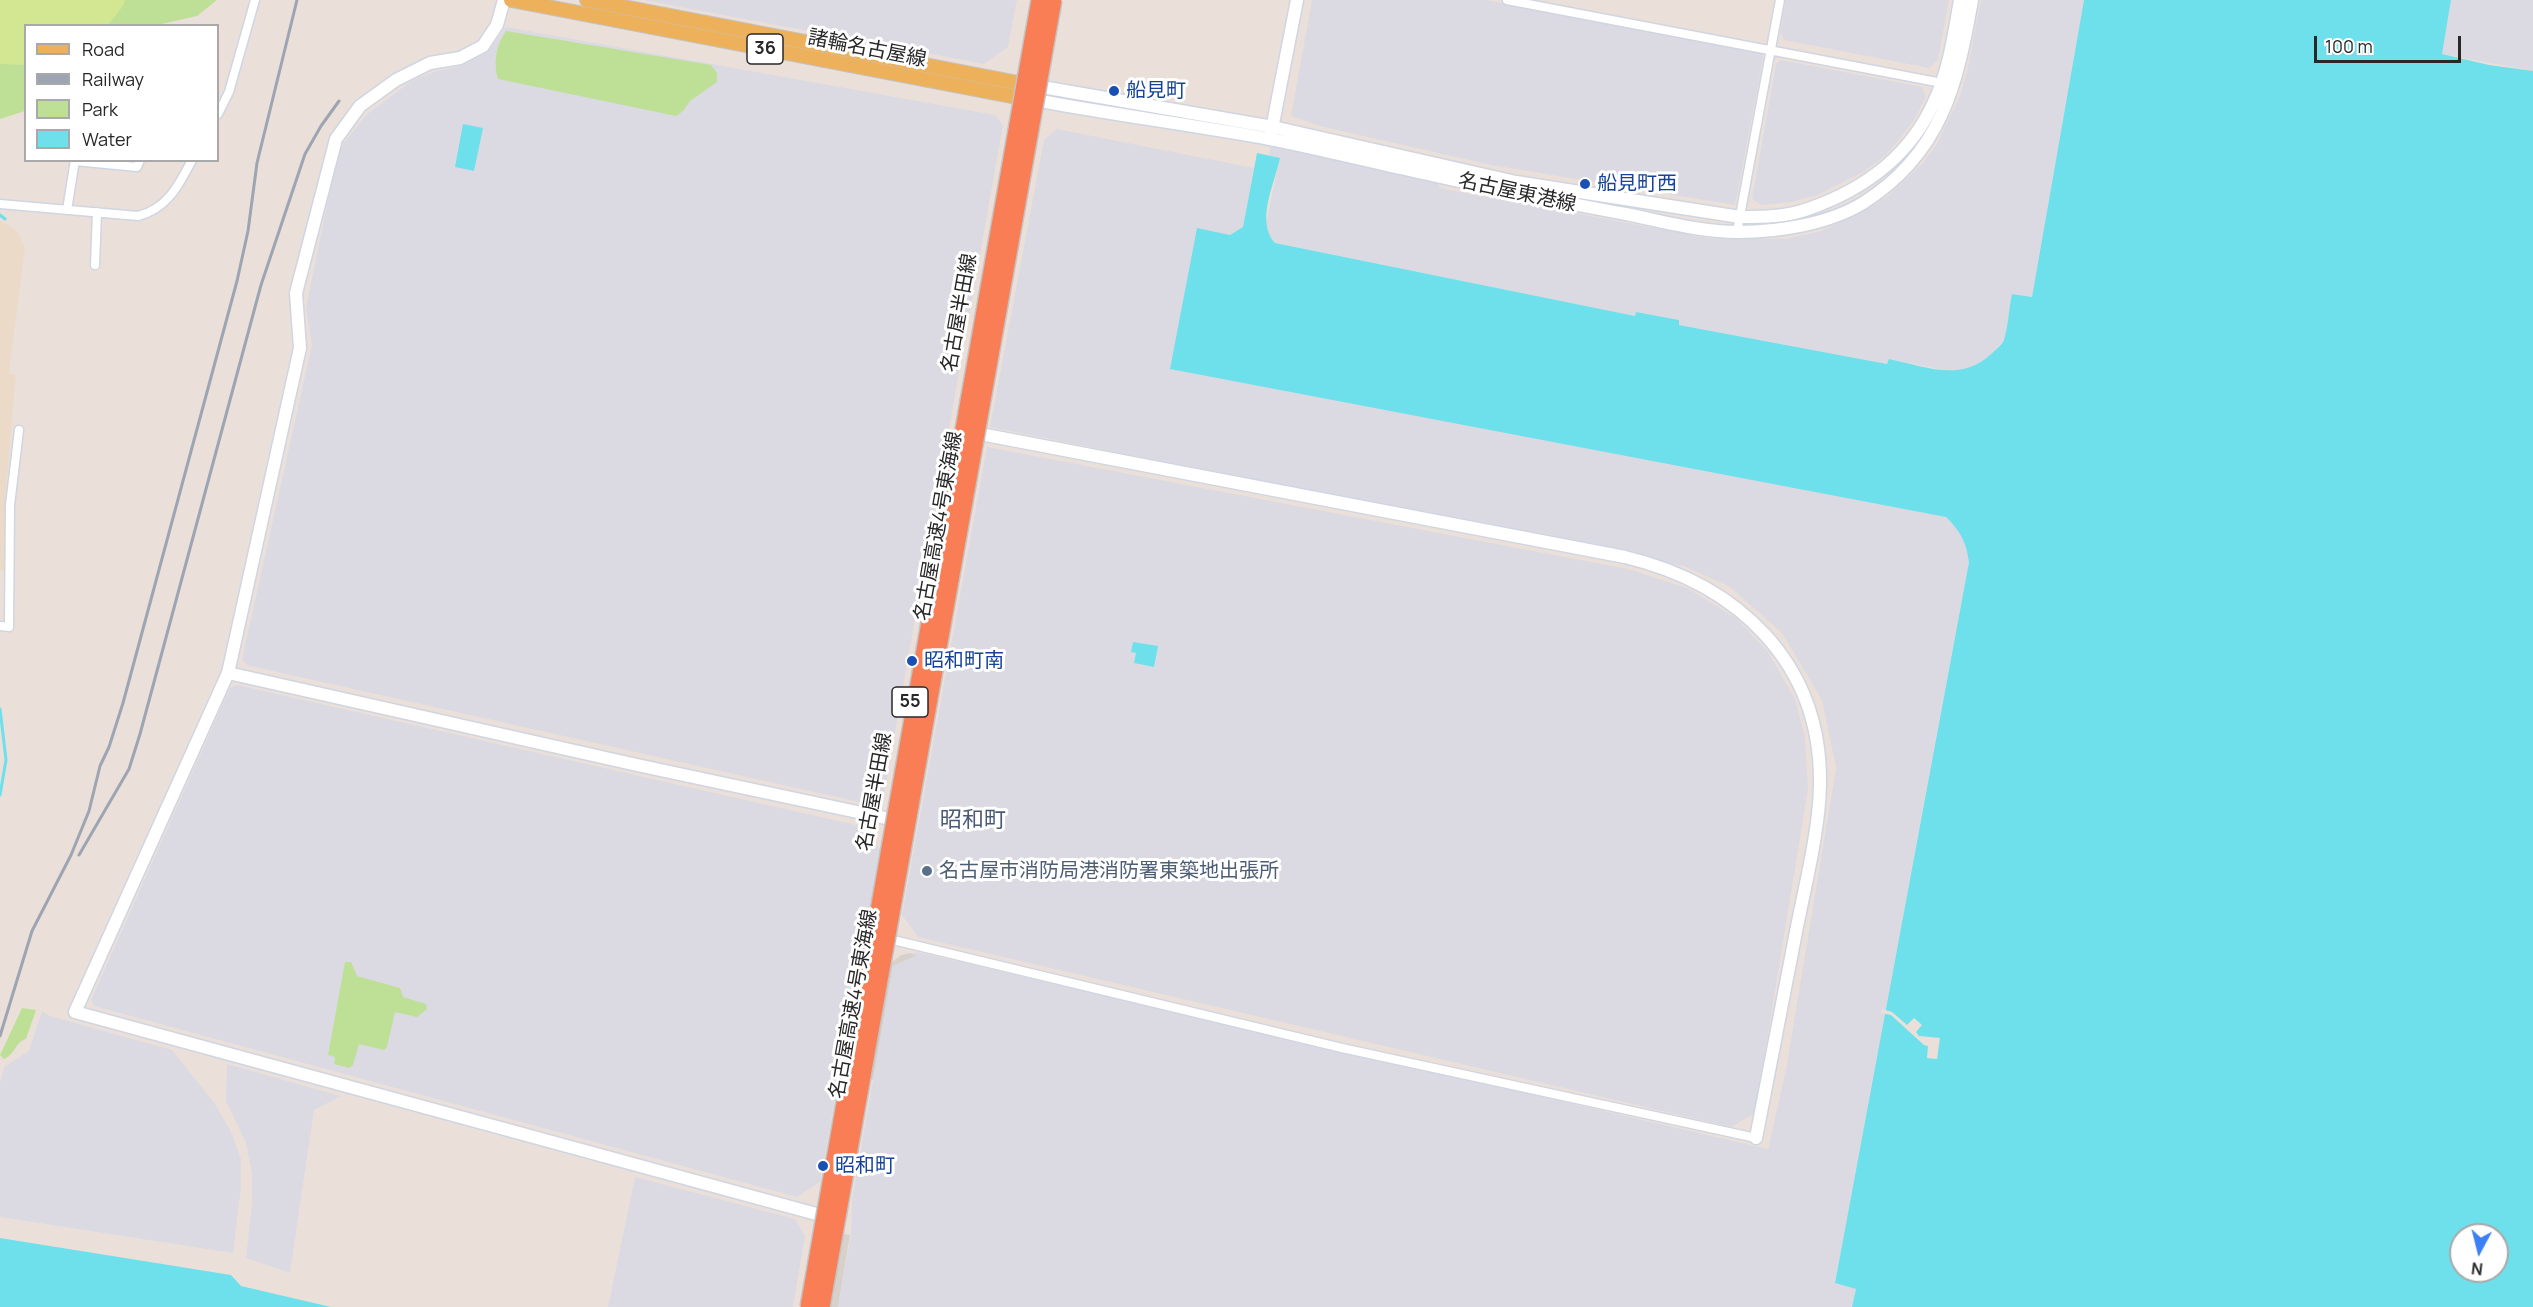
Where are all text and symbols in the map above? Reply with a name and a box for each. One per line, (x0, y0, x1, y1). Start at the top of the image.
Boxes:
legend (24, 24, 219, 162)
scale bar (2317, 24, 2464, 62)
street label: 諸輪名古屋線 (806, 26, 928, 72)
road number: 36 (747, 34, 783, 64)
text: 100 m (2325, 34, 2373, 58)
text: Road (82, 37, 125, 61)
text: Railway (82, 67, 144, 91)
place label: 船見町 (1126, 79, 1186, 103)
marker: 船見町 (1107, 84, 1121, 98)
text: Park (82, 97, 118, 121)
text: Water (82, 127, 132, 151)
street label: 名古屋東港線 (1456, 169, 1578, 217)
place label: 船見町西 (1597, 172, 1677, 196)
marker: 船見町西 (1578, 177, 1592, 191)
street label: 名古屋半田線 (938, 252, 982, 374)
street label: 名古屋高速4号東海線 (911, 429, 967, 623)
place label: 昭和町南 (924, 649, 1004, 673)
marker: 昭和町南 (905, 654, 919, 668)
road number: 55 (892, 687, 928, 717)
street label: 名古屋半田線 (853, 731, 897, 853)
district label: 昭和町 (940, 808, 1006, 834)
place label: 名古屋市消防局港消防署東築地出張所 (939, 859, 1279, 883)
marker: 名古屋市消防局港消防署東築地出張所 (920, 864, 934, 878)
street label: 名古屋高速4号東海線 (826, 907, 882, 1101)
place label: 昭和町 (835, 1154, 895, 1178)
marker: 昭和町 (816, 1159, 830, 1173)
north arrow (2449, 1223, 2509, 1283)
text: N (2470, 1257, 2484, 1280)

